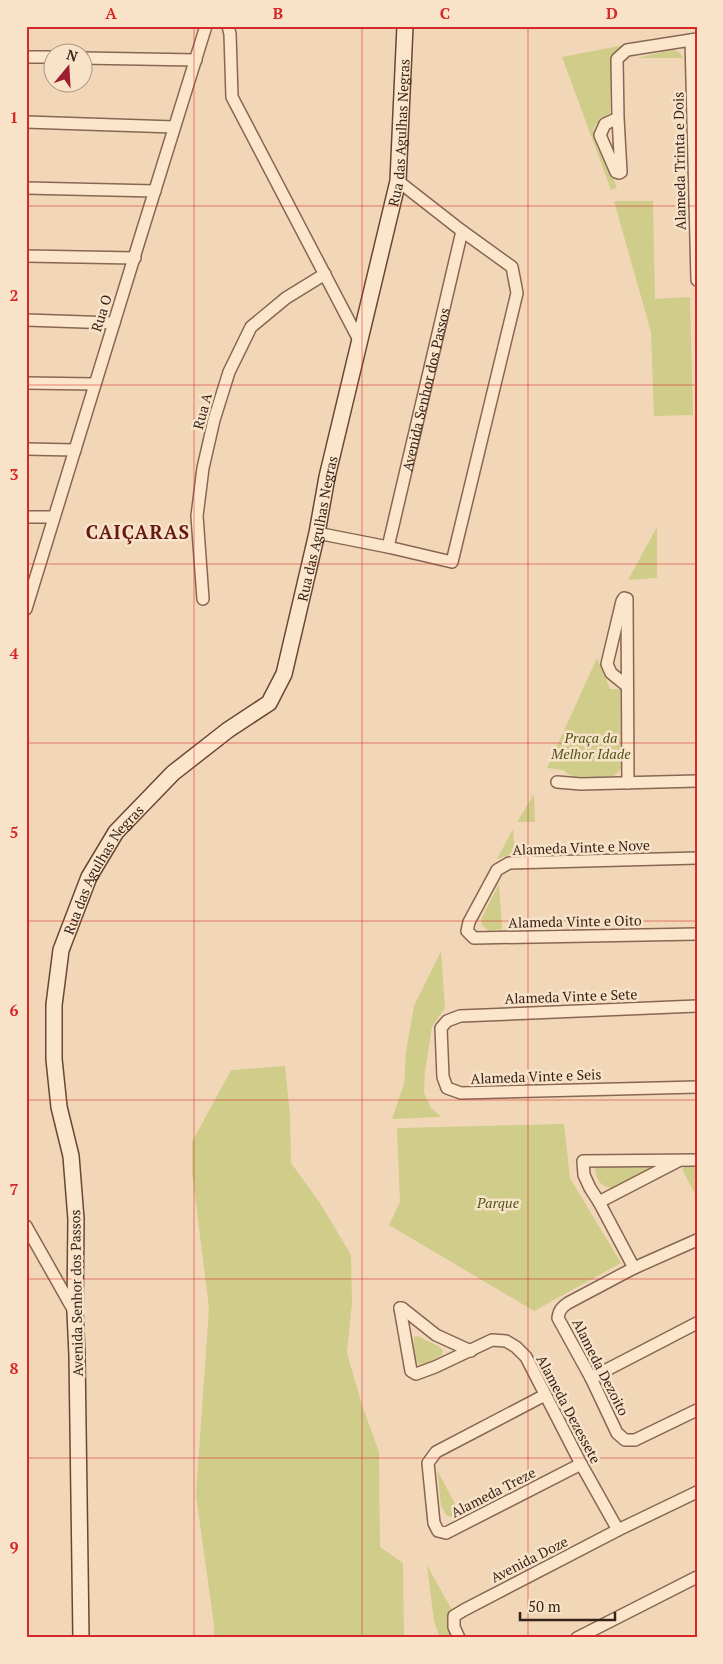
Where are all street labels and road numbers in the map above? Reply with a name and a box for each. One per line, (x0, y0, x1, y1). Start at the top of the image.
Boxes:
street label: Rua das Agulhas Negras (383, 58, 413, 208)
street label: Alameda Trinta e Dois (668, 92, 690, 230)
street label: Rua O (86, 292, 116, 334)
street label: Avenida Senhor dos Passos (397, 306, 453, 473)
street label: Rua A (188, 390, 216, 431)
street label: Rua das Agulhas Negras (292, 454, 341, 603)
street label: Rua das Agulhas Negras (58, 800, 147, 937)
street label: Alameda Vinte e Nove (512, 835, 650, 859)
street label: Alameda Vinte e Oito (508, 910, 642, 932)
street label: Alameda Vinte e Sete (504, 984, 638, 1008)
street label: Alameda Vinte e Seis (470, 1064, 602, 1088)
street label: Avenida Senhor dos Passos (65, 1209, 87, 1377)
street label: Alameda Dezoito (568, 1315, 634, 1419)
street label: Alameda Dezessete (532, 1352, 606, 1466)
street label: Alameda Treze (448, 1463, 538, 1521)
street label: Avenida Doze (487, 1531, 571, 1587)

